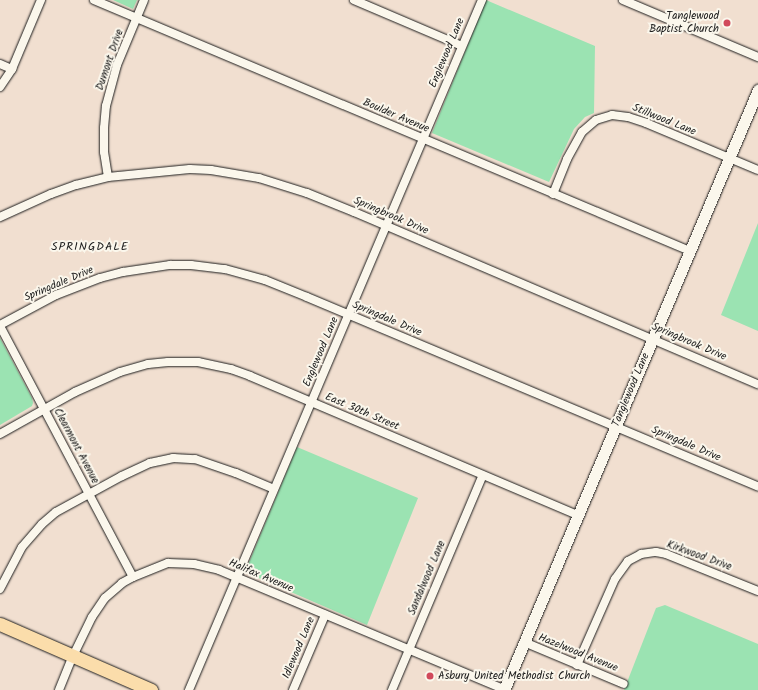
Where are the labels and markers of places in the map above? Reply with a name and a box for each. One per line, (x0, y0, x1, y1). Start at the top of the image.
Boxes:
place label: Tanglewood Baptist Church (649, 10, 719, 36)
marker: Tanglewood Baptist Church (722, 18, 732, 28)
place label: Asbury United Methodist Church (438, 669, 590, 683)
marker: Asbury United Methodist Church (425, 671, 435, 681)

